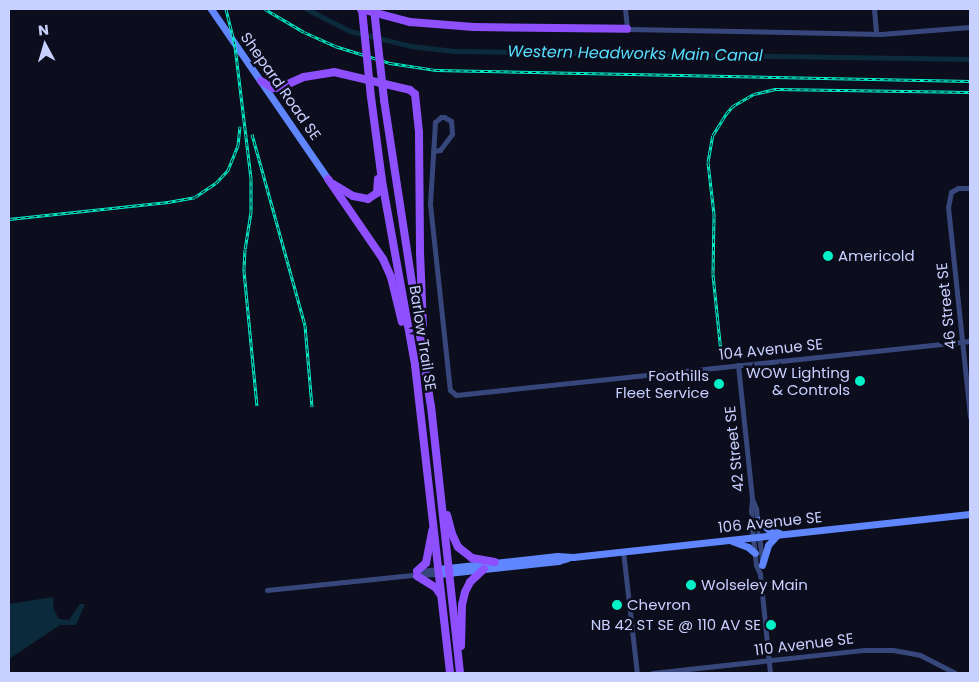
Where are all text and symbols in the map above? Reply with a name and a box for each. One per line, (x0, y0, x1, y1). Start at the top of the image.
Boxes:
north arrow (20, 20, 70, 70)
text: N (37, 20, 50, 41)
street label: Shepard Road SE (237, 29, 325, 143)
water label: Western Headworks Main Canal (507, 42, 763, 66)
place label: Americold (838, 247, 915, 265)
marker: Americold (822, 250, 834, 262)
street label: 46 Street SE (932, 262, 960, 350)
street label: Barlow Trail SE (406, 284, 440, 392)
street label: 104 Avenue SE (718, 335, 824, 363)
place label: WOW Lighting & Controls (746, 363, 850, 398)
place label: Foothills Fleet Service (615, 366, 709, 401)
marker: WOW Lighting & Controls (854, 375, 866, 387)
marker: Foothills Fleet Service (713, 378, 725, 390)
street label: 42 Street SE (721, 405, 747, 493)
street label: 106 Avenue SE (717, 508, 823, 536)
place label: Wolseley Main (701, 576, 808, 594)
marker: Wolseley Main (685, 579, 697, 591)
place label: Chevron (627, 596, 691, 614)
marker: Chevron (611, 599, 623, 611)
place label: NB 42 ST SE @ 110 AV SE (591, 616, 761, 634)
marker: NB 42 ST SE @ 110 AV SE (765, 619, 777, 631)
street label: 110 Avenue SE (753, 629, 855, 659)

